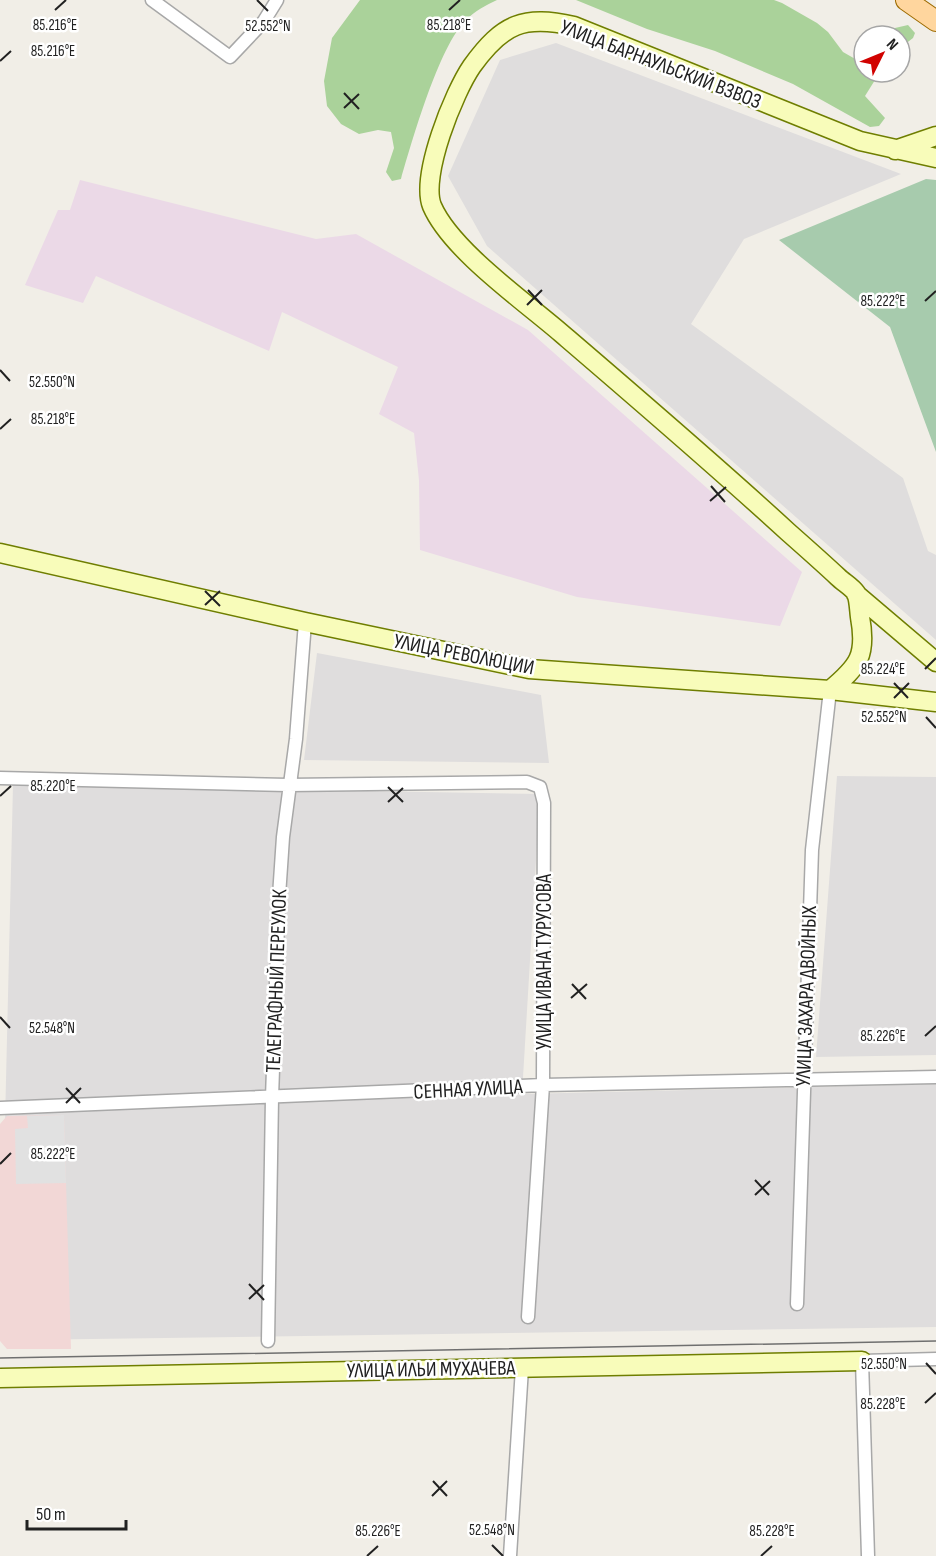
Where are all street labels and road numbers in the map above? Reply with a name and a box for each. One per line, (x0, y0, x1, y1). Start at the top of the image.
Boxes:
street label: УЛИЦА БАРНАУЛЬСКИЙ ВЗВОЗ (557, 15, 765, 114)
street label: УЛИЦА РЕВОЛЮЦИИ (392, 629, 536, 680)
street label: УЛИЦА ИВАНА ТУРУСОВА (532, 873, 557, 1050)
street label: ТЕЛЕГРАФНЫЙ ПЕРЕУЛОК (261, 888, 292, 1073)
street label: УЛИЦА ЗАХАРА ДВОЙНЫХ (791, 905, 822, 1087)
street label: СЕННАЯ УЛИЦА (413, 1074, 524, 1105)
street label: УЛИЦА ИЛЬИ МУХАЧЕВА (346, 1356, 517, 1383)

